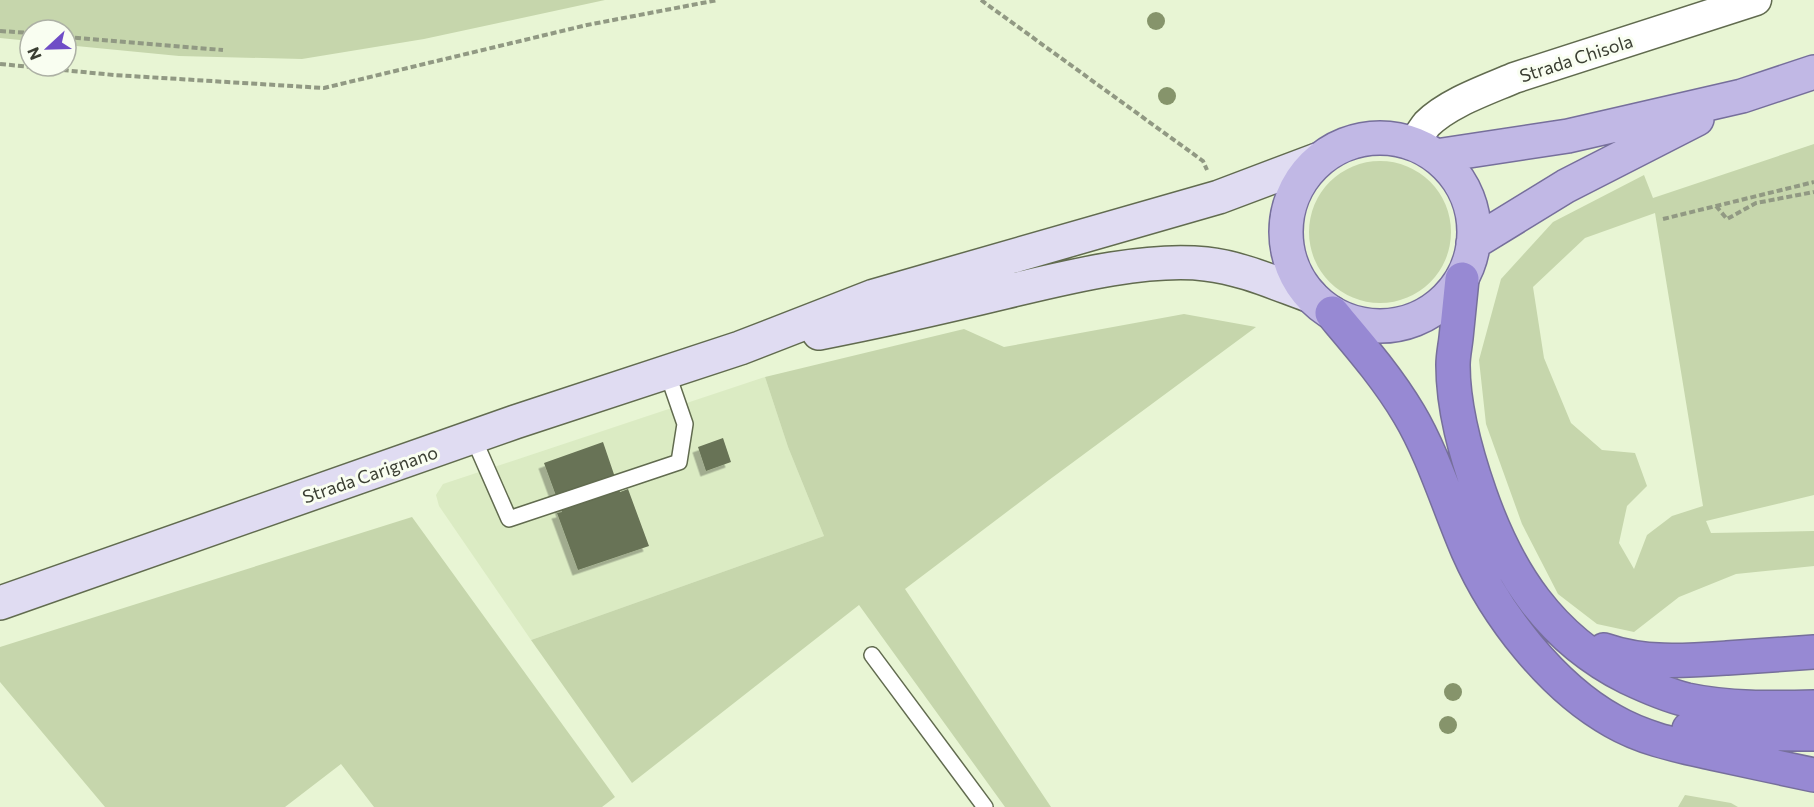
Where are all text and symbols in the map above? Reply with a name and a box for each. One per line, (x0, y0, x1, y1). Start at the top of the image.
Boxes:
north arrow (18, 18, 78, 78)
street label: Strada Chisola (1517, 29, 1635, 87)
text: N (23, 45, 45, 63)
street label: Strada Carignano (299, 441, 441, 507)

